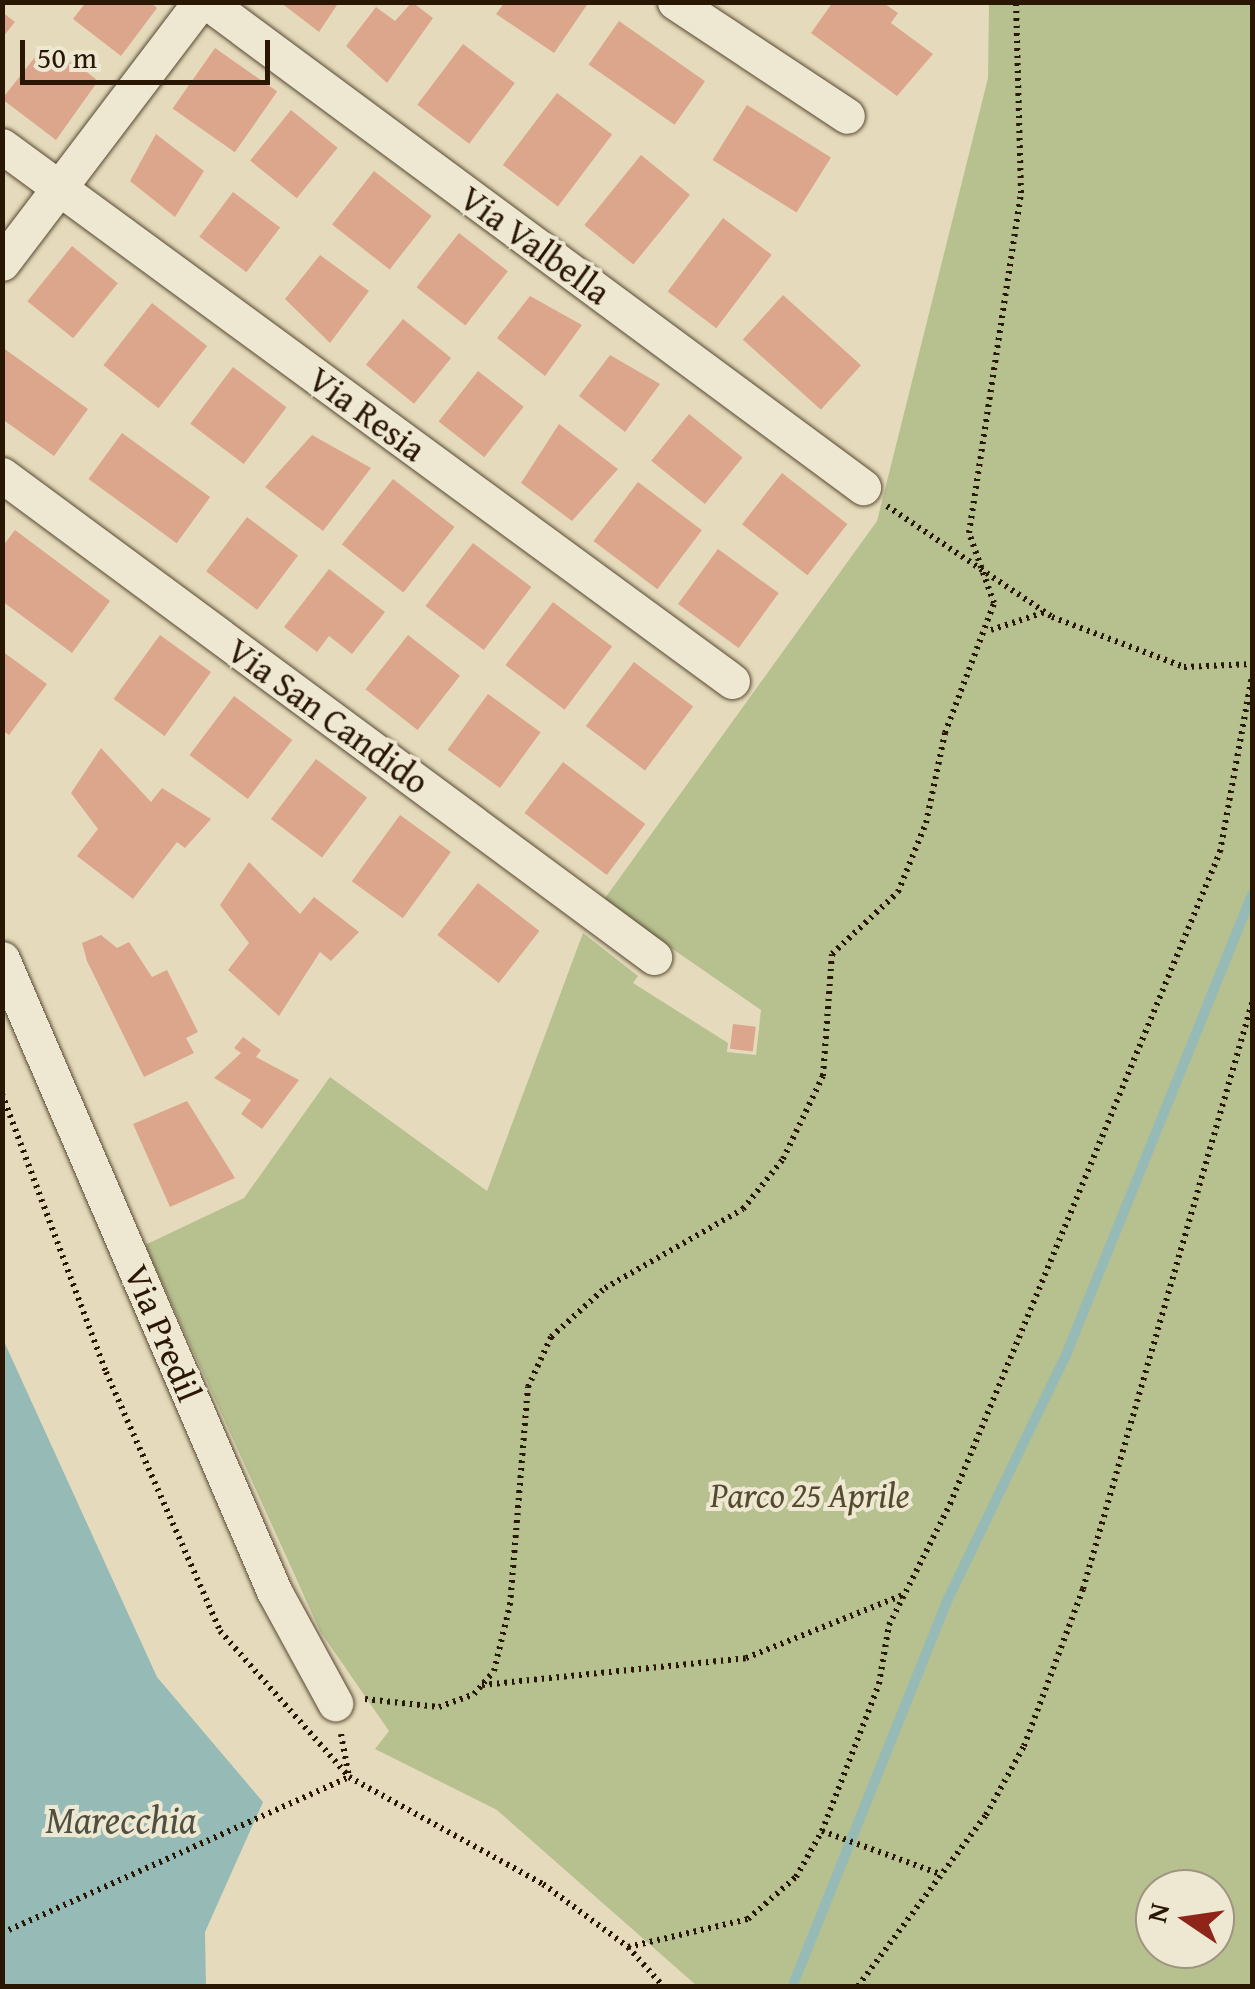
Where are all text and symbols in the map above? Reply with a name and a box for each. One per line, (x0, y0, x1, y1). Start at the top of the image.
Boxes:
scale bar (25, 20, 275, 82)
text: 50 m (37, 35, 97, 79)
street label: Via Valbella (452, 177, 618, 313)
street label: Via Resia (301, 358, 433, 470)
street label: Via San Candido (219, 629, 437, 803)
street label: Via Predil (115, 1258, 211, 1408)
park label: Parco 25 Aprile (710, 1474, 910, 1516)
water label: Marecchia (45, 1797, 197, 1843)
north arrow (1135, 1869, 1235, 1969)
text: N (1135, 1899, 1179, 1926)

